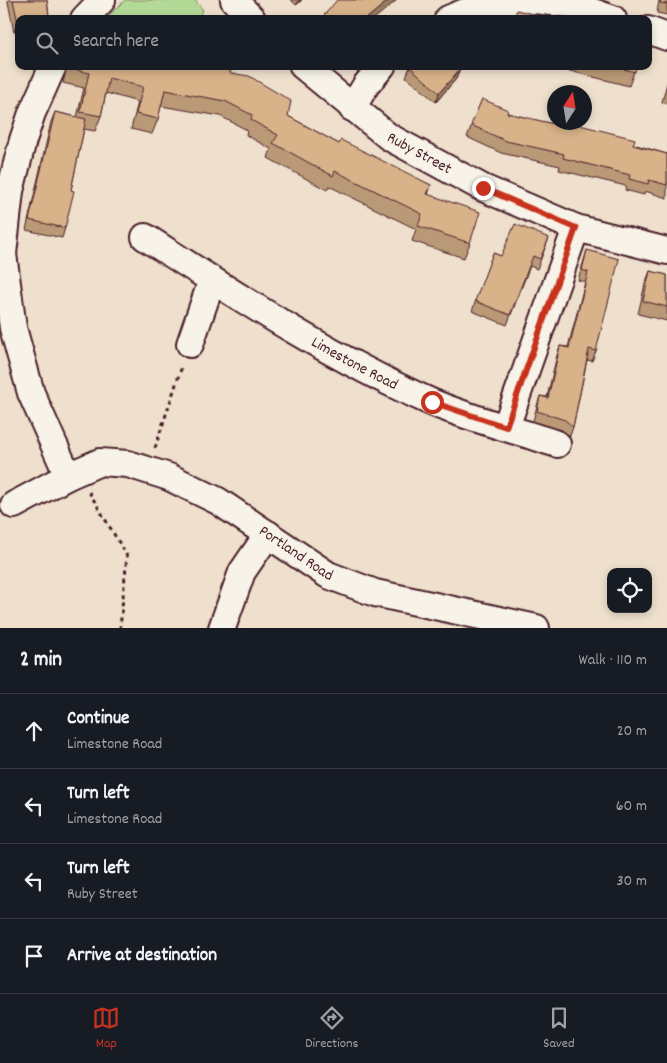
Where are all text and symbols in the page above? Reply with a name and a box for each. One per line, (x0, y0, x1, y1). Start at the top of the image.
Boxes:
search box (15, 15, 652, 70)
icon: search (33, 29, 61, 57)
text: Search here (73, 29, 159, 56)
north arrow (547, 85, 592, 130)
street label: Ruby Street (383, 126, 456, 180)
route end (472, 177, 495, 200)
street label: Limestone Road (307, 331, 402, 396)
route start (421, 391, 444, 414)
street label: Portland Road (254, 520, 336, 587)
map controls (607, 568, 652, 613)
button: locate (607, 568, 652, 613)
text: 2 min (20, 646, 62, 676)
text: Walk · 110 m (579, 649, 647, 672)
text: Continue (67, 706, 129, 733)
icon: ahead (20, 717, 48, 745)
text: 20 m (617, 720, 647, 743)
text: Limestone Road (67, 733, 162, 756)
text: Turn left (67, 781, 130, 808)
icon: left (20, 792, 48, 820)
text: 60 m (616, 795, 647, 818)
text: Limestone Road (67, 808, 162, 831)
text: Turn left (67, 856, 130, 883)
icon: left (20, 867, 48, 895)
text: 30 m (617, 870, 647, 893)
text: Ruby Street (67, 883, 138, 906)
icon: arrive (20, 942, 48, 970)
text: Arrive at destination (67, 943, 217, 970)
tab: Map (92, 1004, 120, 1054)
tab: Directions (305, 1004, 358, 1054)
tab: Saved (543, 1004, 575, 1054)

